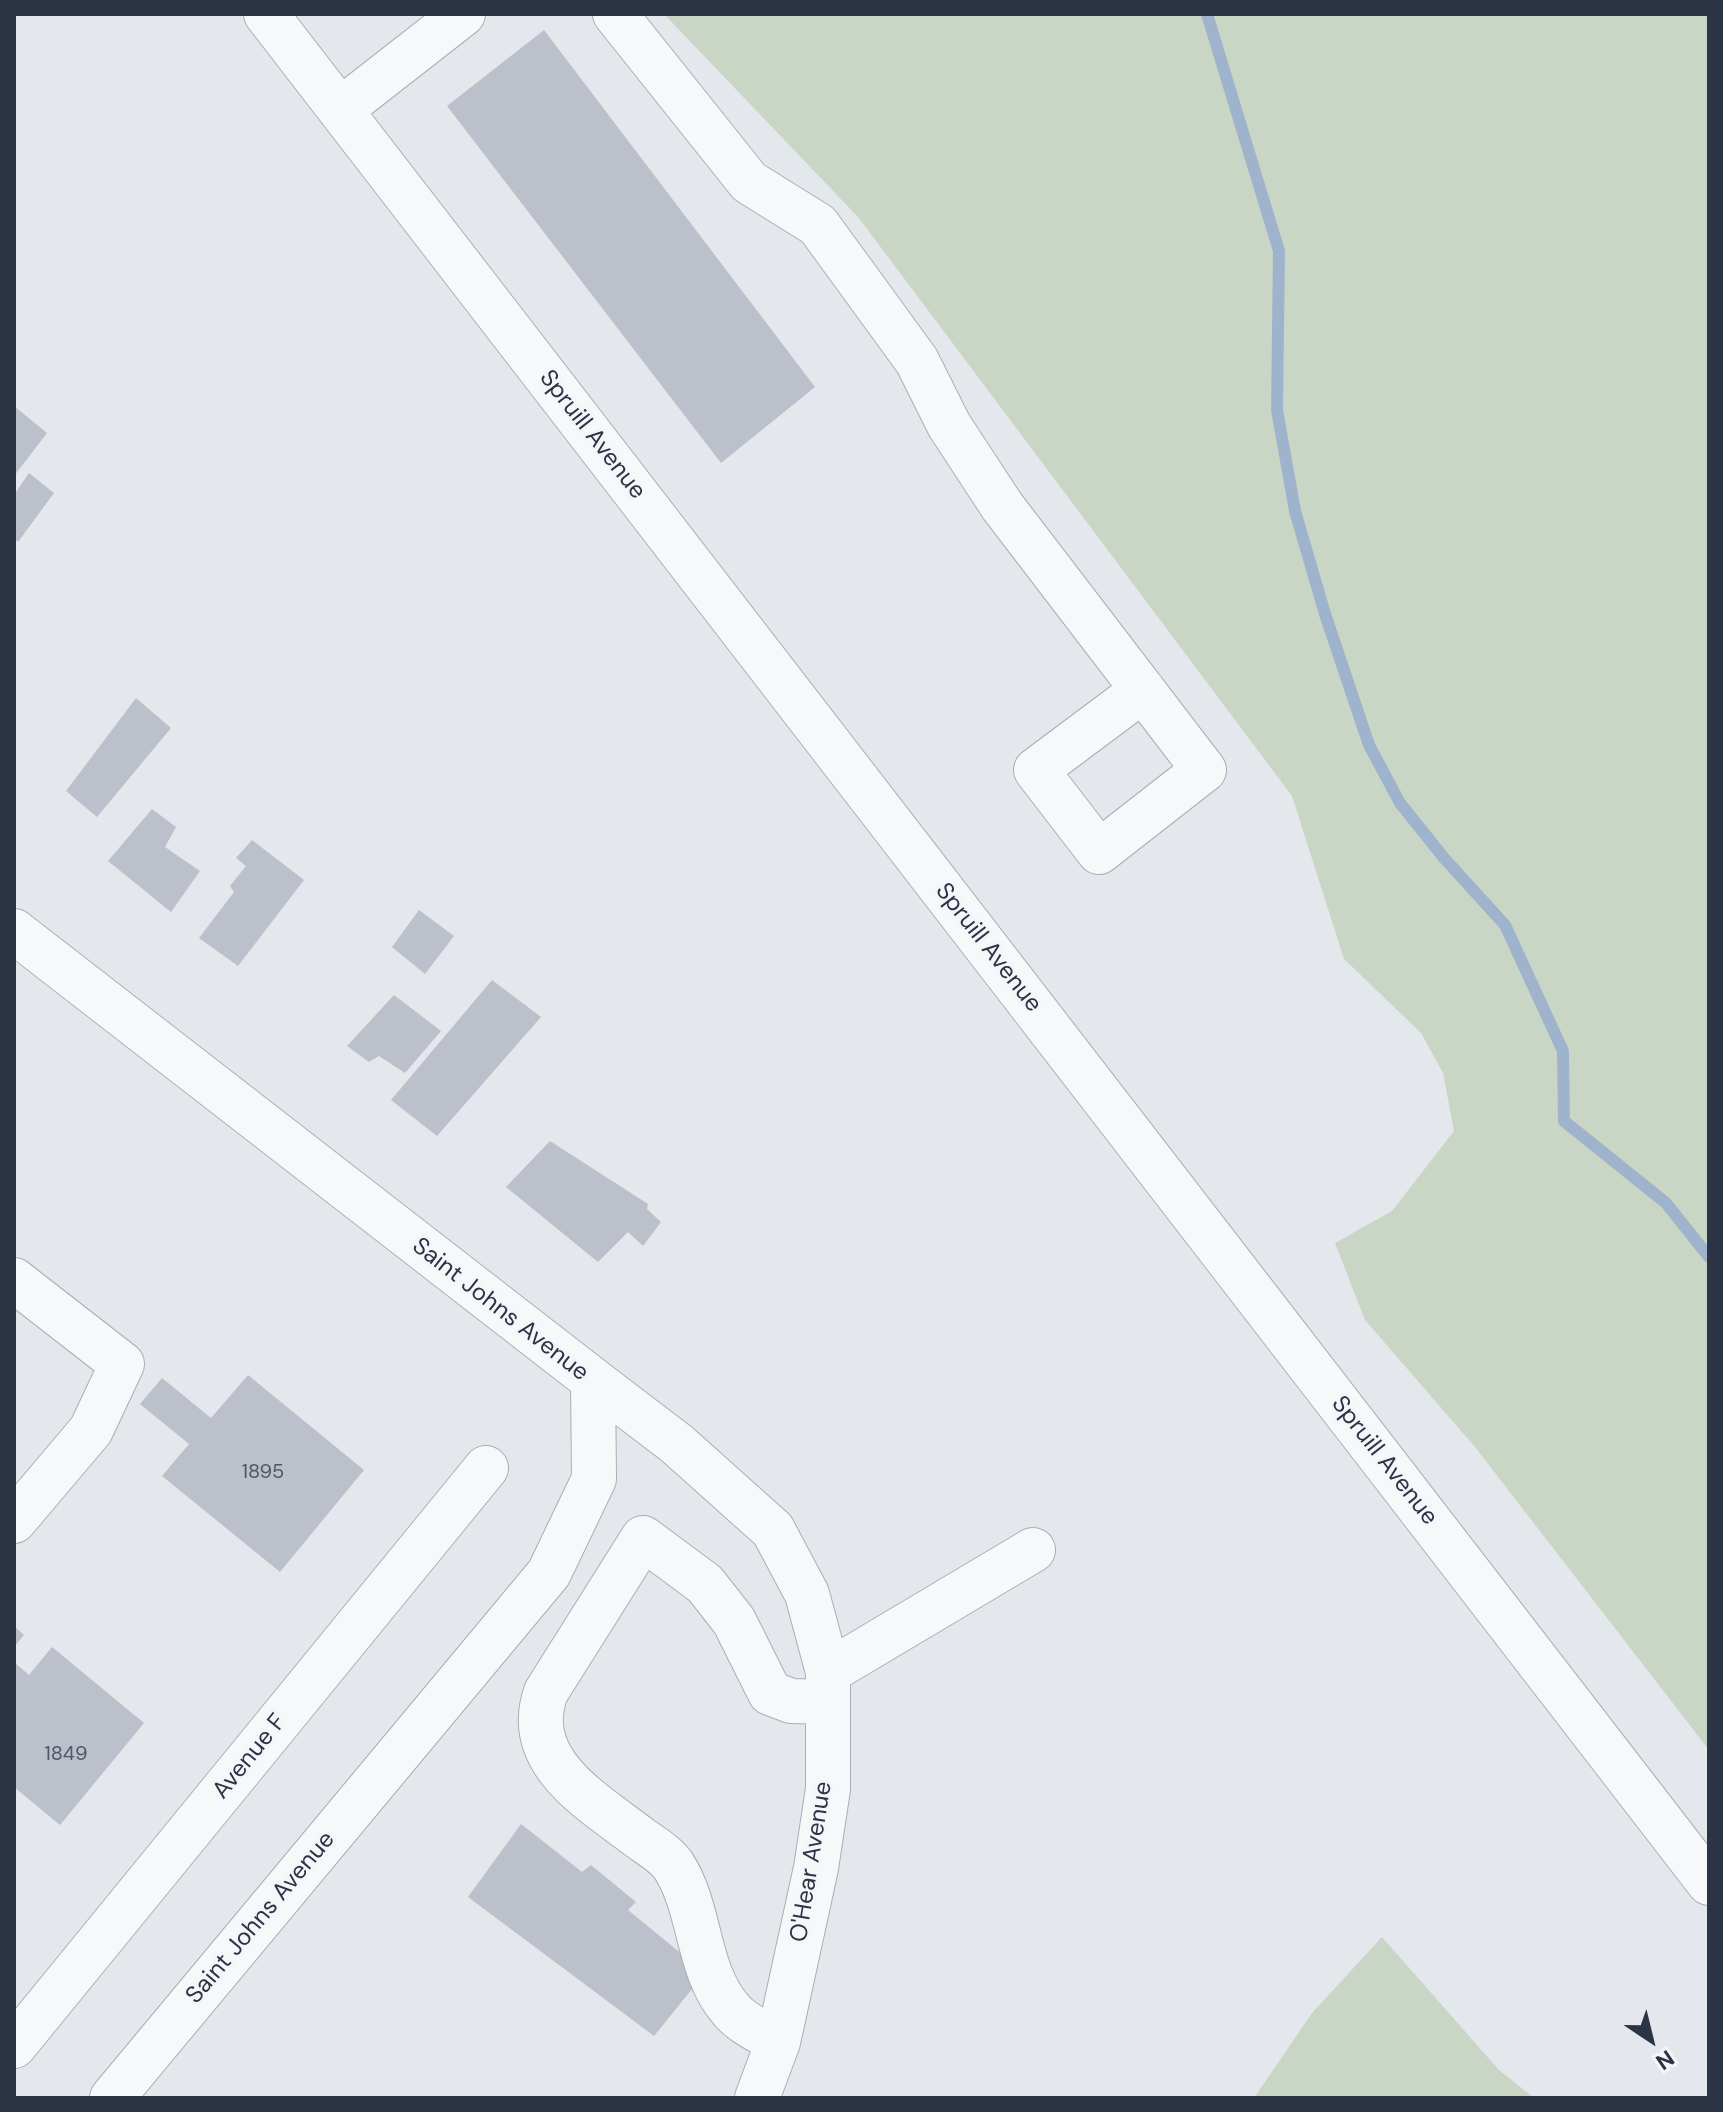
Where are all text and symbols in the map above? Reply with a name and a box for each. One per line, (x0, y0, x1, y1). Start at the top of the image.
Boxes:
street label: Spruill Avenue (533, 365, 651, 505)
street label: Spruill Avenue (929, 878, 1047, 1018)
street label: Saint Johns Avenue (406, 1232, 594, 1388)
street label: Spruill Avenue (1325, 1391, 1443, 1531)
house number: 1895 (242, 1461, 284, 1485)
street label: Avenue F (207, 1709, 293, 1805)
house number: 1849 (44, 1743, 88, 1767)
street label: O'Hear Avenue (785, 1780, 839, 1944)
street label: Saint Johns Avenue (181, 1826, 341, 2010)
north arrow (1611, 2000, 1691, 2080)
text: N (1650, 2044, 1680, 2077)

